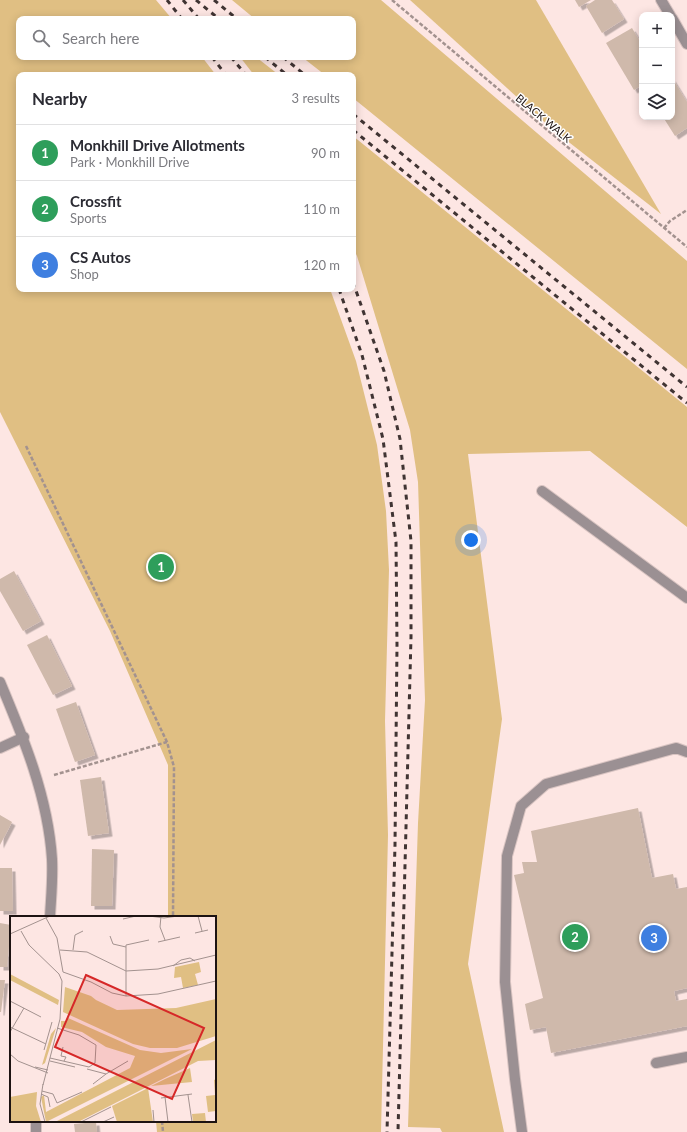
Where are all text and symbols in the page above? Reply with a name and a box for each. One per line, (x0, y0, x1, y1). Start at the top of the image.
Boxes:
map controls (639, 12, 675, 120)
button: + (639, 12, 675, 48)
search box (16, 16, 356, 60)
icon: search (30, 27, 52, 49)
text: Search here (62, 29, 139, 47)
button: − (639, 48, 675, 84)
button: layers (639, 84, 675, 120)
text: Nearby (32, 88, 87, 109)
text: 3 results (292, 90, 340, 106)
street label: BLACK WALK (514, 91, 575, 145)
text: Monkhill Drive Allotments (70, 136, 245, 154)
text: 1 (41, 145, 49, 161)
text: 90 m (311, 145, 340, 161)
text: Park · Monkhill Drive (70, 154, 189, 170)
text: Crossfit (70, 192, 122, 210)
text: 2 (41, 201, 49, 217)
text: 110 m (303, 201, 340, 217)
text: Sports (70, 210, 107, 226)
text: CS Autos (70, 248, 131, 266)
text: 3 (41, 257, 49, 273)
text: 120 m (303, 257, 340, 273)
text: Shop (70, 266, 99, 282)
your location (461, 530, 481, 550)
pin: 1 (148, 552, 174, 582)
inset map (10, 916, 216, 1122)
pin: 2 (562, 922, 588, 952)
pin: 3 (641, 923, 667, 953)

